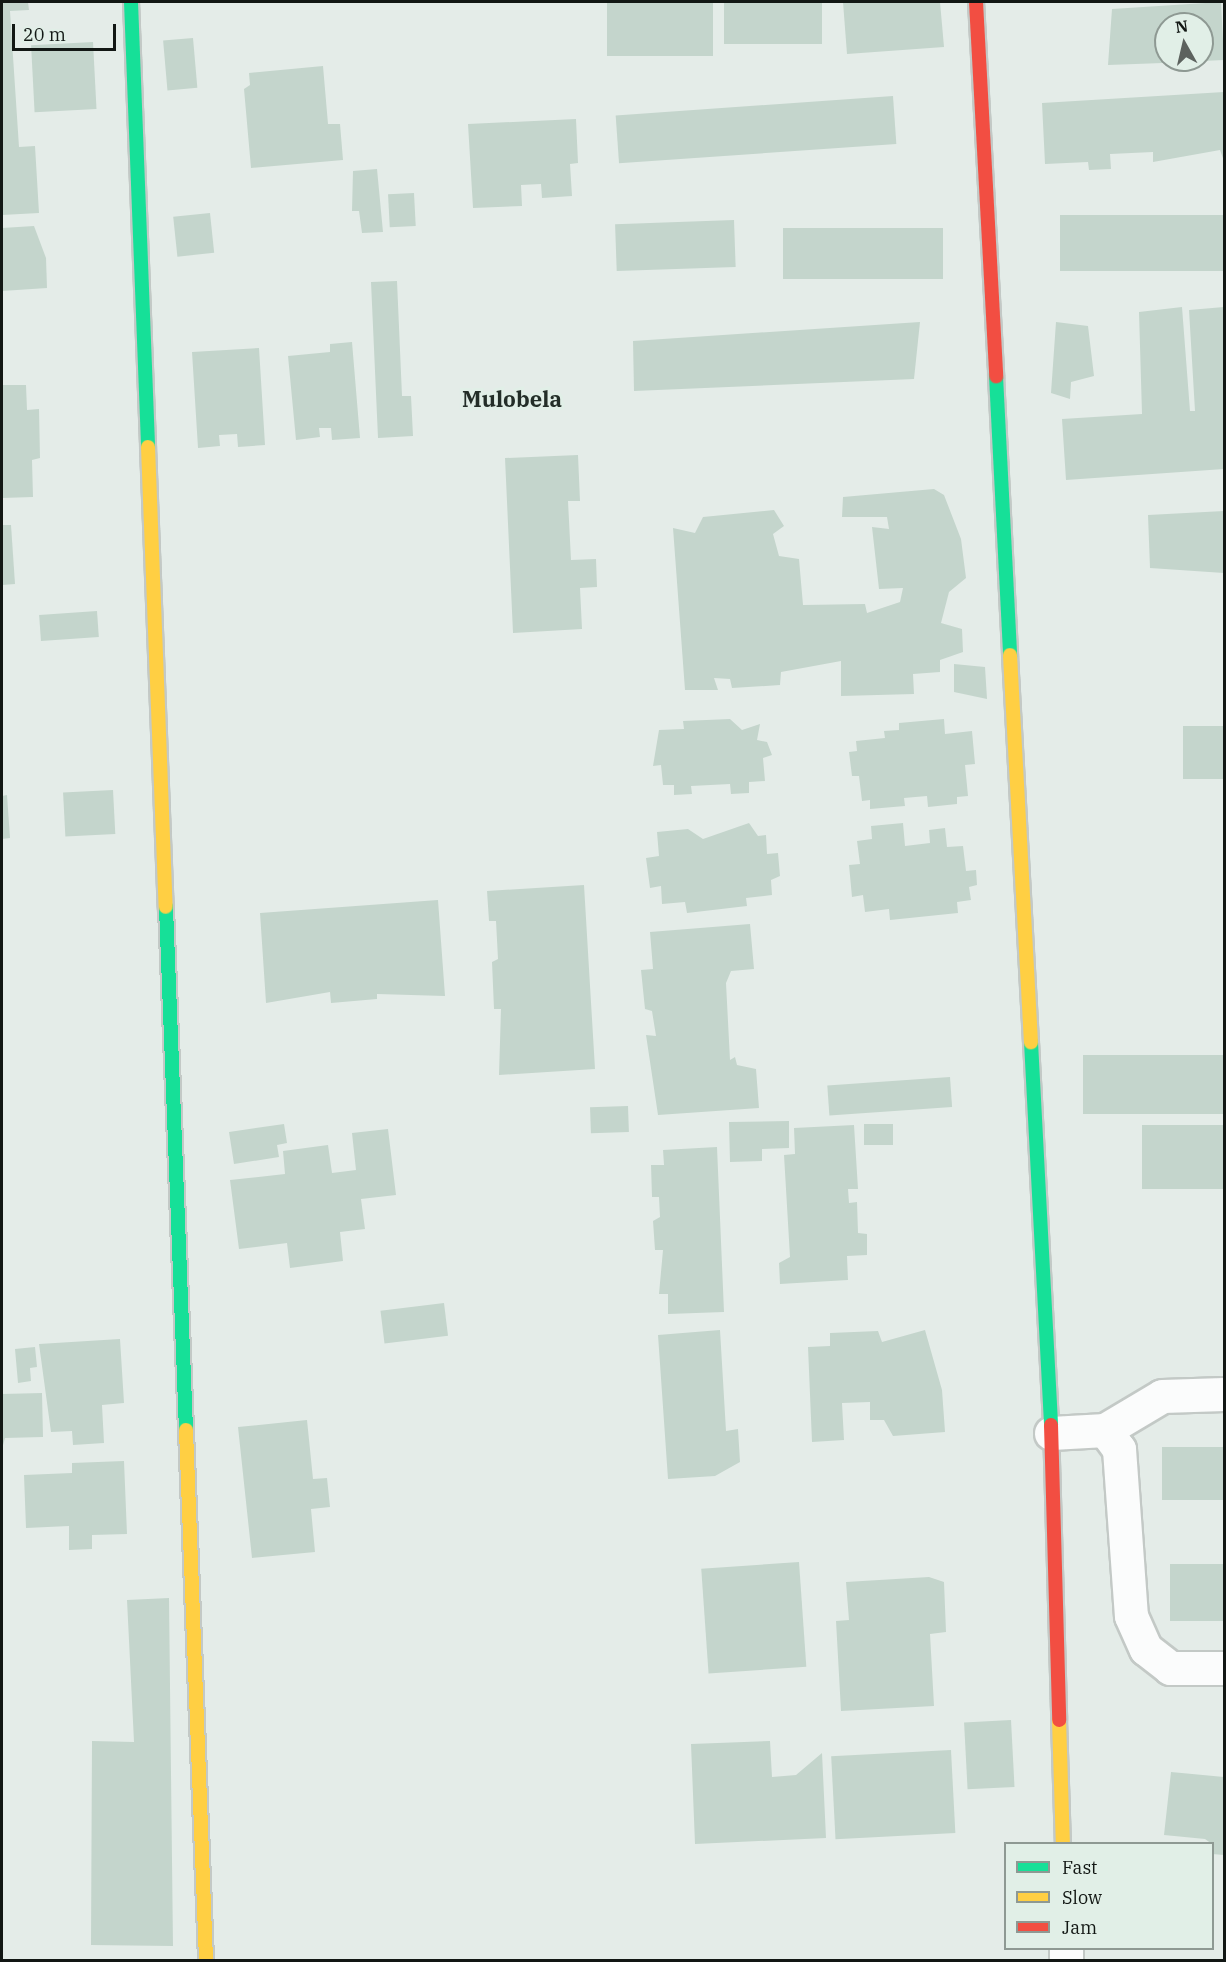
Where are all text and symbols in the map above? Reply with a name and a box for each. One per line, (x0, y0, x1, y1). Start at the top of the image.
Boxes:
scale bar (15, 12, 118, 50)
north arrow (1154, 12, 1214, 72)
text: N (1174, 15, 1189, 37)
text: 20 m (23, 23, 66, 46)
district label: Mulobela (462, 386, 562, 412)
legend (1004, 1842, 1214, 1950)
text: Fast (1062, 1856, 1097, 1879)
text: Slow (1062, 1886, 1102, 1909)
text: Jam (1062, 1916, 1097, 1939)

